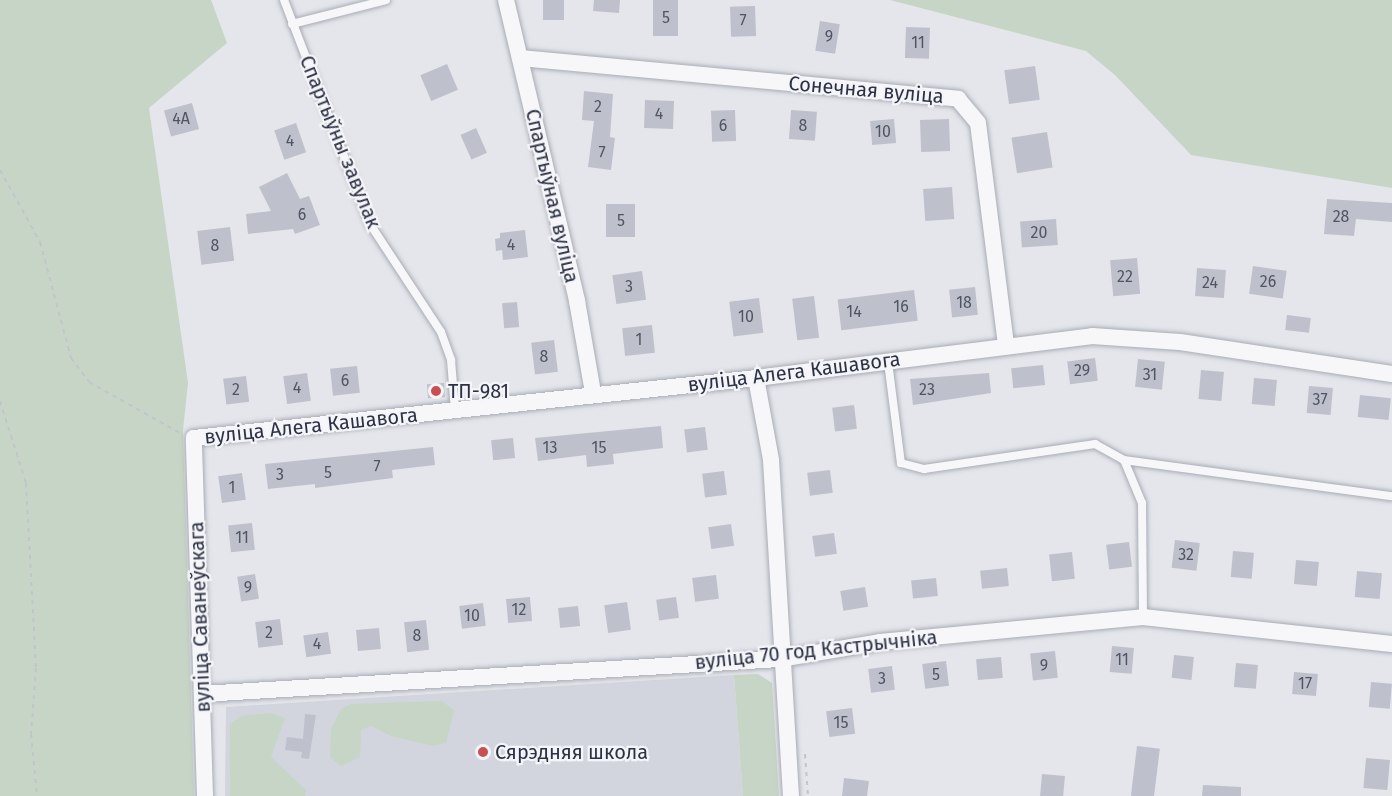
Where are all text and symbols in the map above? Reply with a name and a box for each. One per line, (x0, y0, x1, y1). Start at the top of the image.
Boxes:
house number: 5 (662, 8, 670, 28)
house number: 7 (739, 11, 747, 31)
house number: 9 (825, 27, 833, 47)
house number: 11 (911, 33, 925, 53)
street label: Спартыўны завулак (294, 52, 386, 232)
street label: Сонечная вуліца (787, 71, 945, 109)
house number: 2 (594, 97, 602, 117)
house number: 4 (655, 104, 663, 124)
street label: Спартыўная вуліца (520, 107, 584, 285)
house number: 4А (172, 109, 190, 129)
house number: 6 (719, 116, 727, 136)
house number: 8 (799, 116, 807, 136)
house number: 10 (875, 122, 891, 142)
house number: 4 (286, 131, 294, 151)
house number: 7 (598, 143, 606, 163)
house number: 6 (298, 205, 306, 225)
house number: 28 (1333, 207, 1349, 227)
house number: 5 (617, 211, 625, 231)
house number: 20 (1031, 223, 1047, 243)
house number: 4 (507, 235, 515, 255)
house number: 8 (211, 236, 219, 256)
house number: 22 (1117, 267, 1133, 287)
house number: 26 (1260, 272, 1276, 292)
house number: 24 (1202, 273, 1218, 293)
house number: 3 (625, 277, 633, 297)
house number: 18 (956, 293, 972, 313)
house number: 16 (893, 297, 909, 317)
house number: 14 (846, 302, 862, 322)
house number: 10 (738, 307, 754, 327)
house number: 1 (636, 330, 642, 350)
house number: 8 (540, 347, 548, 367)
street label: вуліца Алега Кашавога (686, 347, 902, 397)
house number: 29 (1074, 361, 1090, 381)
house number: 31 (1143, 365, 1157, 385)
house number: 6 (341, 371, 349, 391)
house number: 4 (293, 378, 301, 398)
place label: ТП-981 (448, 379, 509, 403)
house number: 2 (232, 380, 240, 400)
house number: 23 (919, 380, 935, 400)
marker: ТП-981 (429, 384, 443, 398)
house number: 37 (1312, 390, 1328, 410)
street label: вуліца Алега Кашавога (203, 403, 419, 449)
house number: 13 (543, 438, 557, 458)
house number: 15 (592, 438, 606, 458)
house number: 7 (373, 457, 381, 477)
house number: 5 (324, 463, 332, 483)
house number: 3 (276, 465, 284, 485)
house number: 1 (229, 478, 235, 498)
street label: вуліца Саванеўскага (185, 521, 215, 713)
house number: 11 (235, 528, 249, 548)
house number: 32 (1178, 545, 1194, 565)
house number: 9 (244, 578, 252, 598)
house number: 12 (512, 600, 526, 620)
house number: 10 (464, 606, 480, 626)
house number: 2 (265, 623, 273, 643)
street label: вуліца 70 год Кастрычніка (693, 625, 939, 675)
house number: 8 (413, 626, 421, 646)
house number: 4 (313, 634, 321, 654)
house number: 11 (1115, 650, 1129, 670)
house number: 9 (1040, 656, 1048, 676)
house number: 5 (932, 665, 940, 685)
house number: 3 (878, 669, 886, 689)
house number: 17 (1298, 674, 1312, 694)
house number: 15 (834, 713, 848, 733)
place label: Сярэдняя школа (495, 740, 648, 764)
marker: Сярэдняя школа (476, 745, 490, 759)

